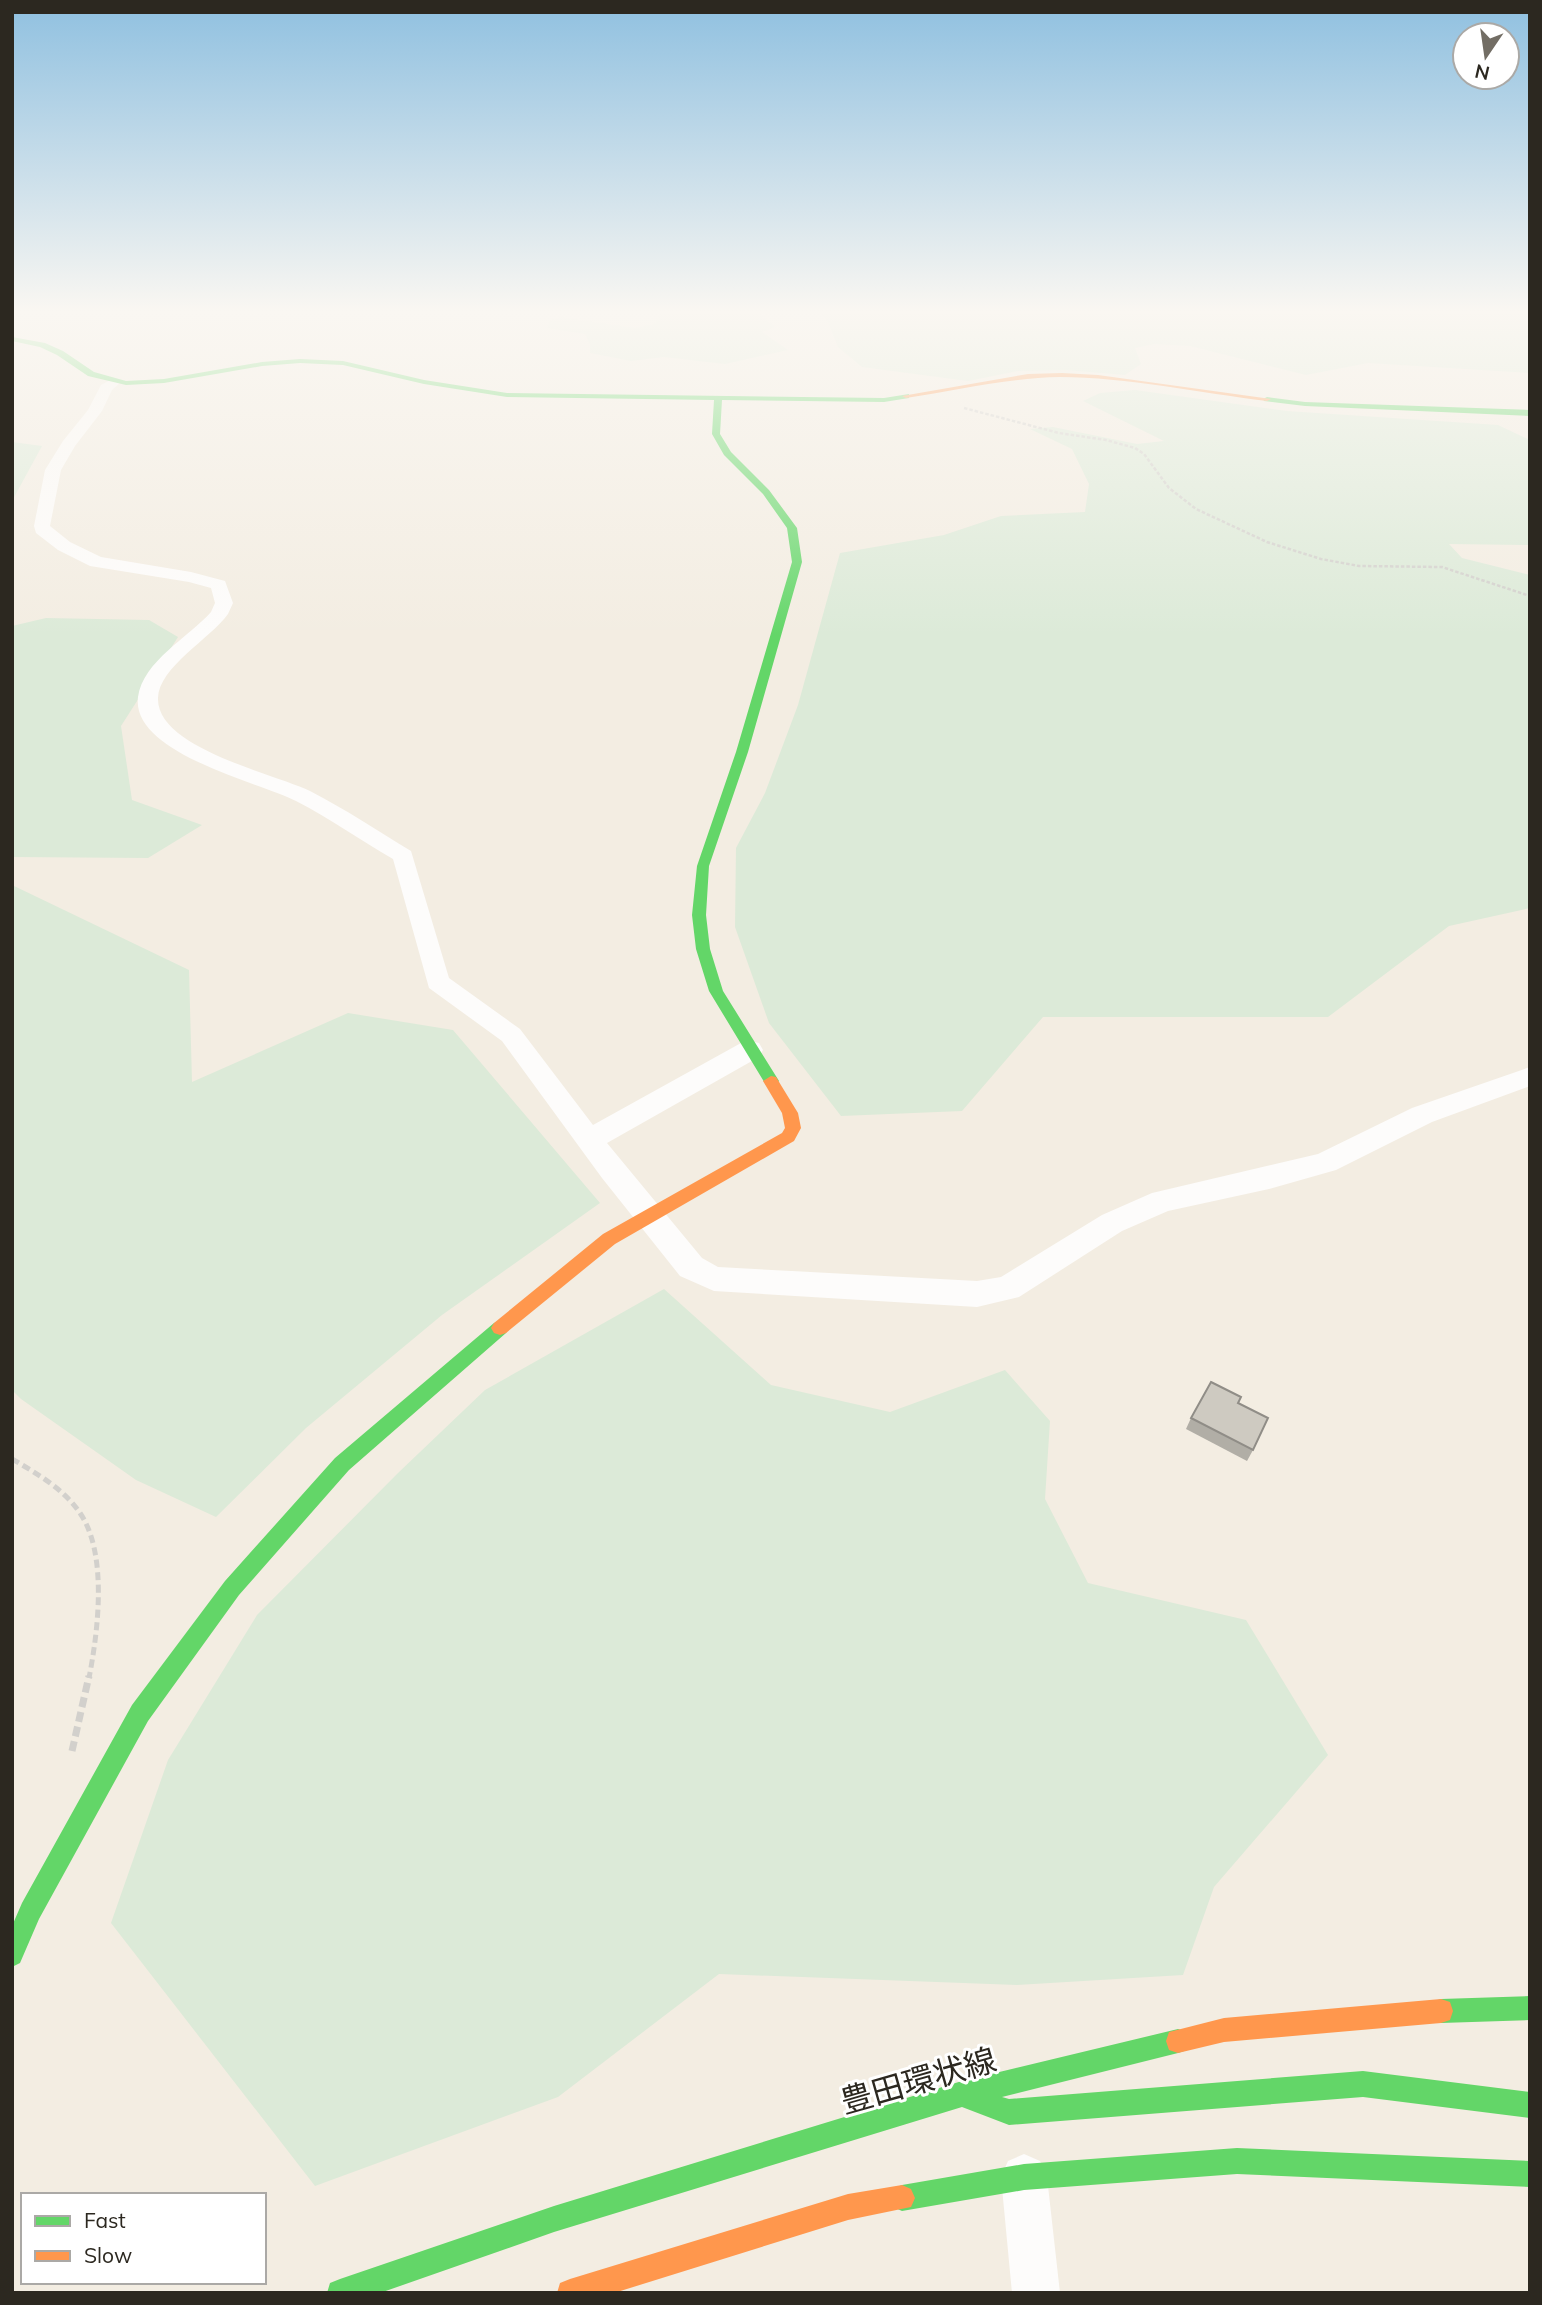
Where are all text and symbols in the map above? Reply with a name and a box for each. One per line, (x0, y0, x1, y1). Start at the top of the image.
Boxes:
north arrow (1451, 21, 1521, 91)
text: N (1472, 59, 1492, 86)
street label: 豊田環状線 (836, 2039, 1000, 2121)
legend (21, 2193, 266, 2284)
text: Fast (84, 2207, 126, 2233)
text: Slow (84, 2242, 132, 2268)

